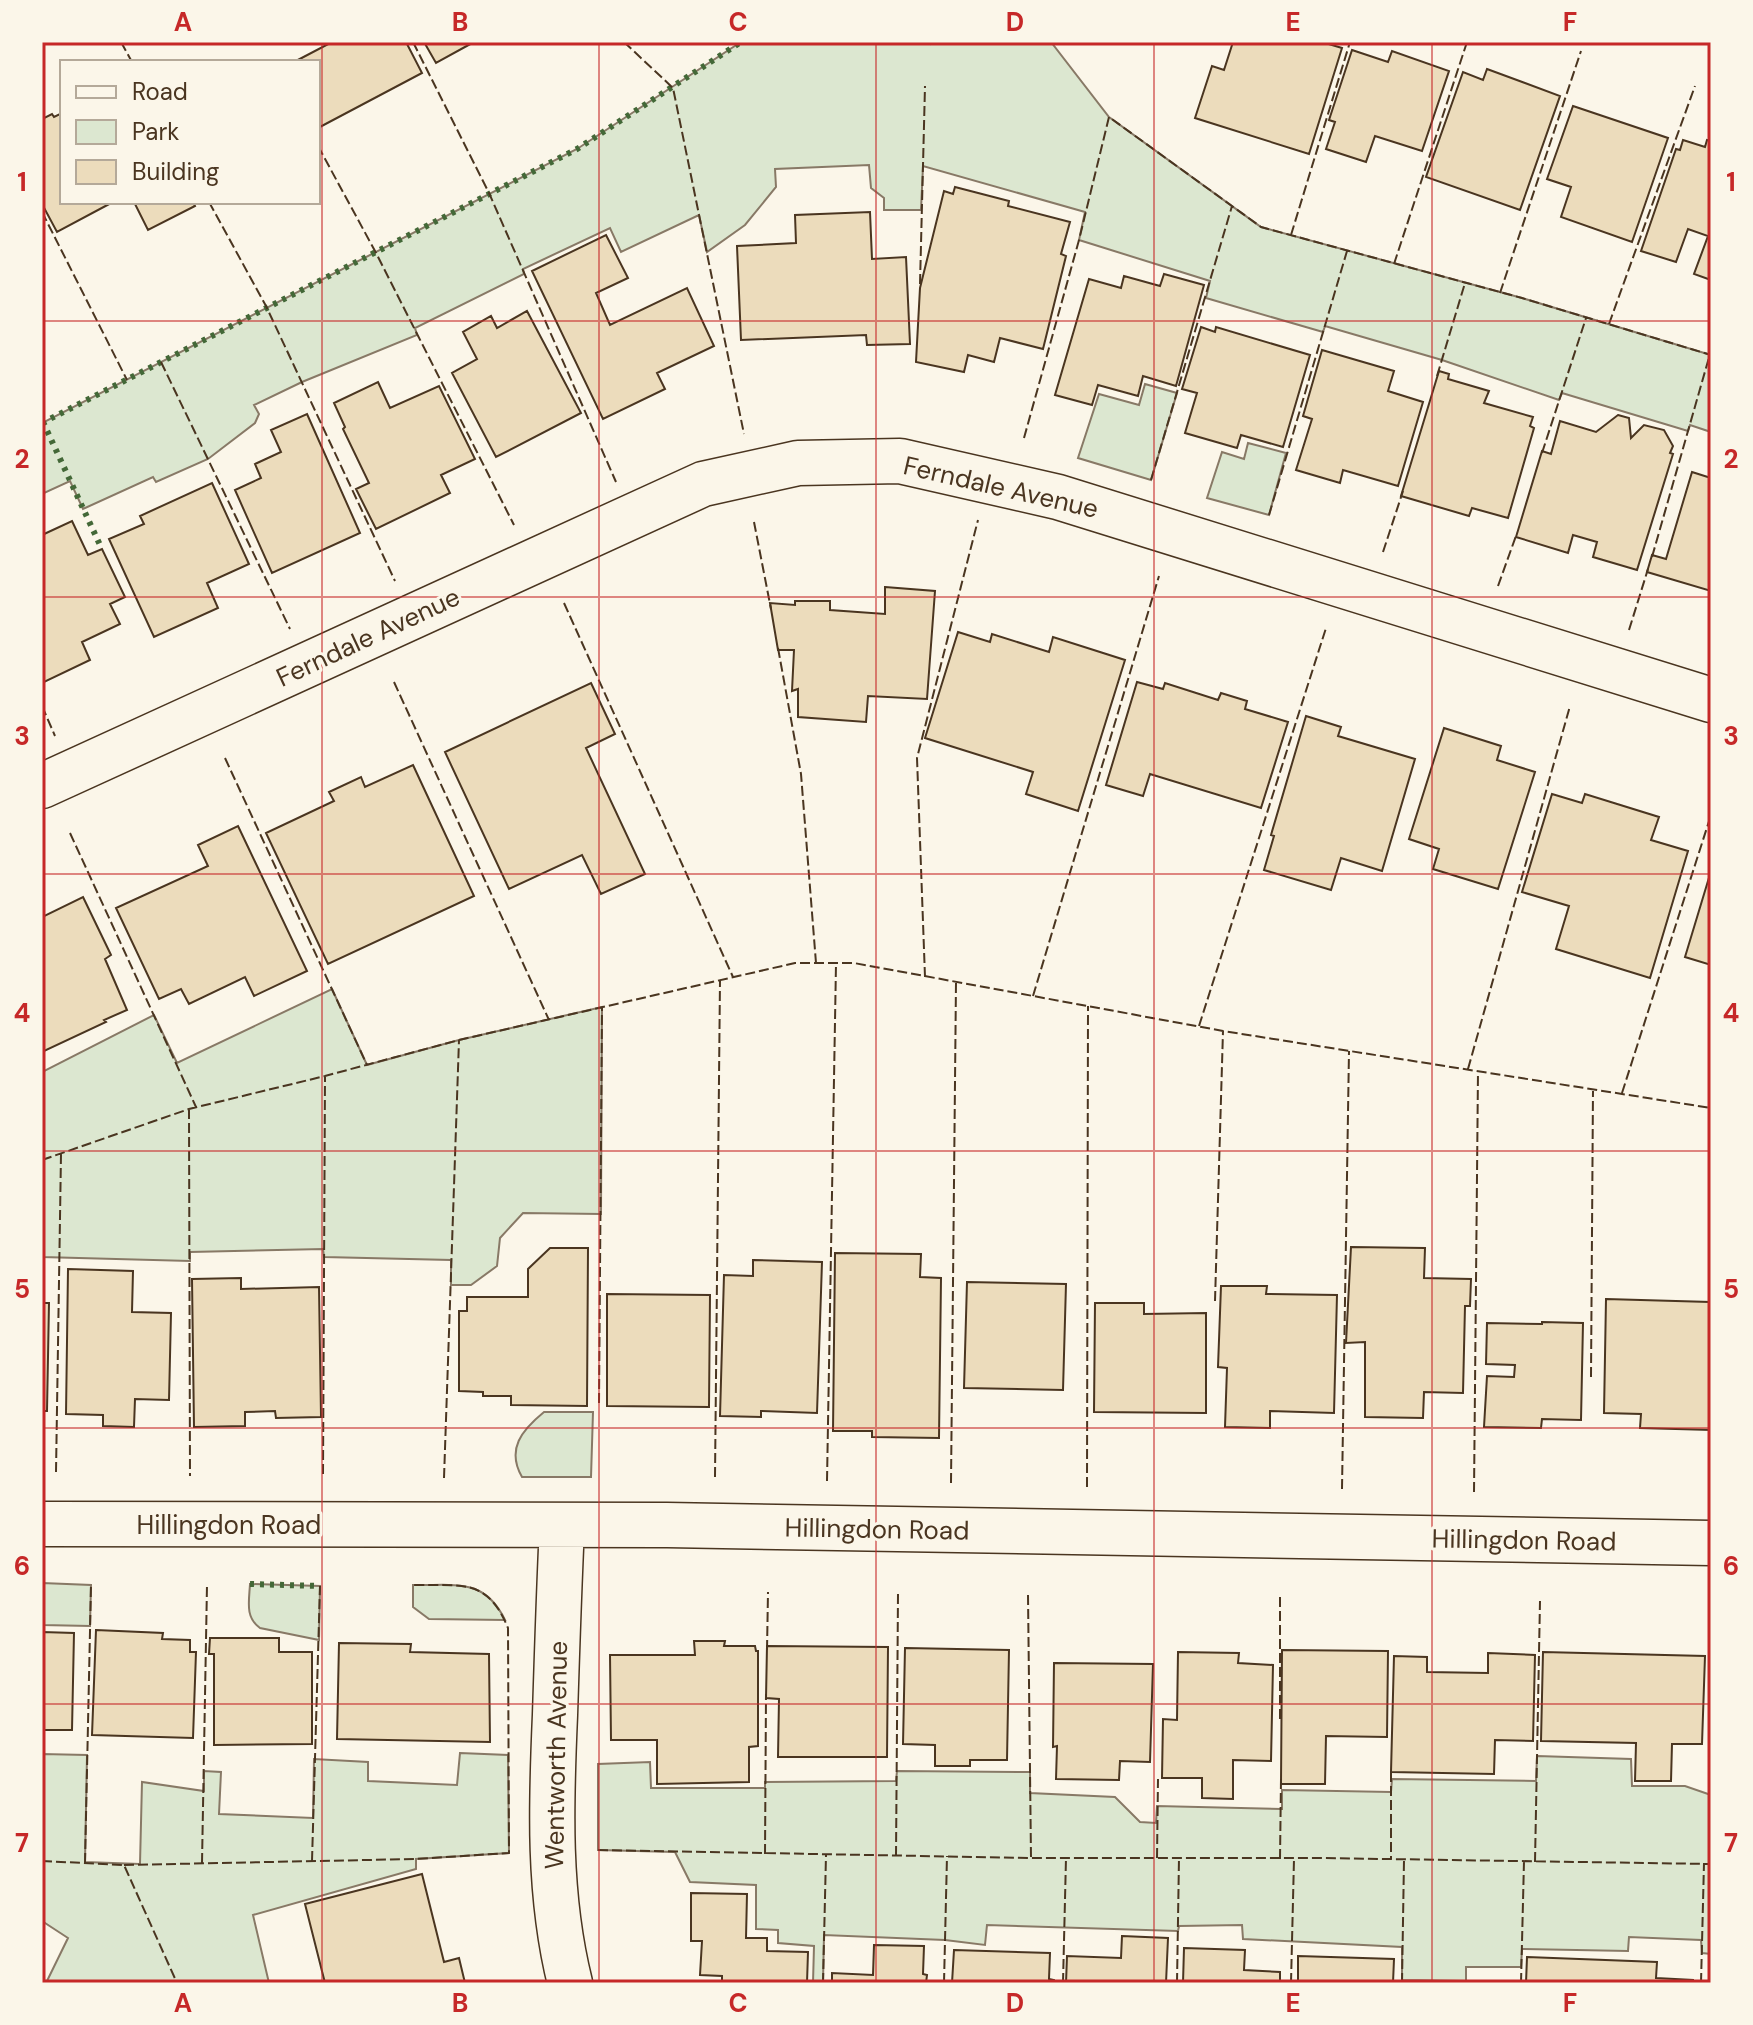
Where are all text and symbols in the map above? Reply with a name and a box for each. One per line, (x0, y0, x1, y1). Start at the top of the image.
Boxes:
text: A (174, 5, 192, 39)
text: B (452, 5, 468, 39)
text: C (728, 5, 748, 39)
text: D (1006, 5, 1024, 39)
text: E (1285, 5, 1301, 39)
text: F (1563, 5, 1577, 39)
legend (60, 60, 320, 204)
text: Road (132, 76, 188, 107)
text: Park (132, 116, 179, 147)
text: Building (132, 156, 219, 187)
text: 1 (17, 165, 27, 199)
text: 1 (1726, 165, 1736, 199)
text: 2 (14, 442, 30, 476)
text: 2 (1723, 442, 1739, 476)
street label: Ferndale Avenue (900, 448, 1102, 526)
street label: Ferndale Avenue (271, 580, 465, 694)
text: 3 (14, 719, 30, 753)
text: 3 (1723, 719, 1739, 753)
text: 4 (14, 996, 30, 1030)
text: 4 (1723, 996, 1739, 1030)
text: 5 (14, 1272, 30, 1306)
text: 5 (1723, 1272, 1739, 1306)
street label: Hillingdon Road (137, 1508, 321, 1542)
street label: Hillingdon Road (784, 1510, 970, 1548)
street label: Hillingdon Road (1431, 1521, 1617, 1559)
text: 6 (14, 1549, 30, 1583)
text: 6 (1723, 1549, 1739, 1583)
street label: Wentworth Avenue (537, 1640, 575, 1870)
text: 7 (15, 1826, 29, 1860)
text: 7 (1724, 1826, 1738, 1860)
text: A (174, 1986, 192, 2020)
text: B (452, 1986, 468, 2020)
text: C (728, 1986, 748, 2020)
text: D (1006, 1986, 1024, 2020)
text: E (1285, 1986, 1301, 2020)
text: F (1563, 1986, 1577, 2020)

